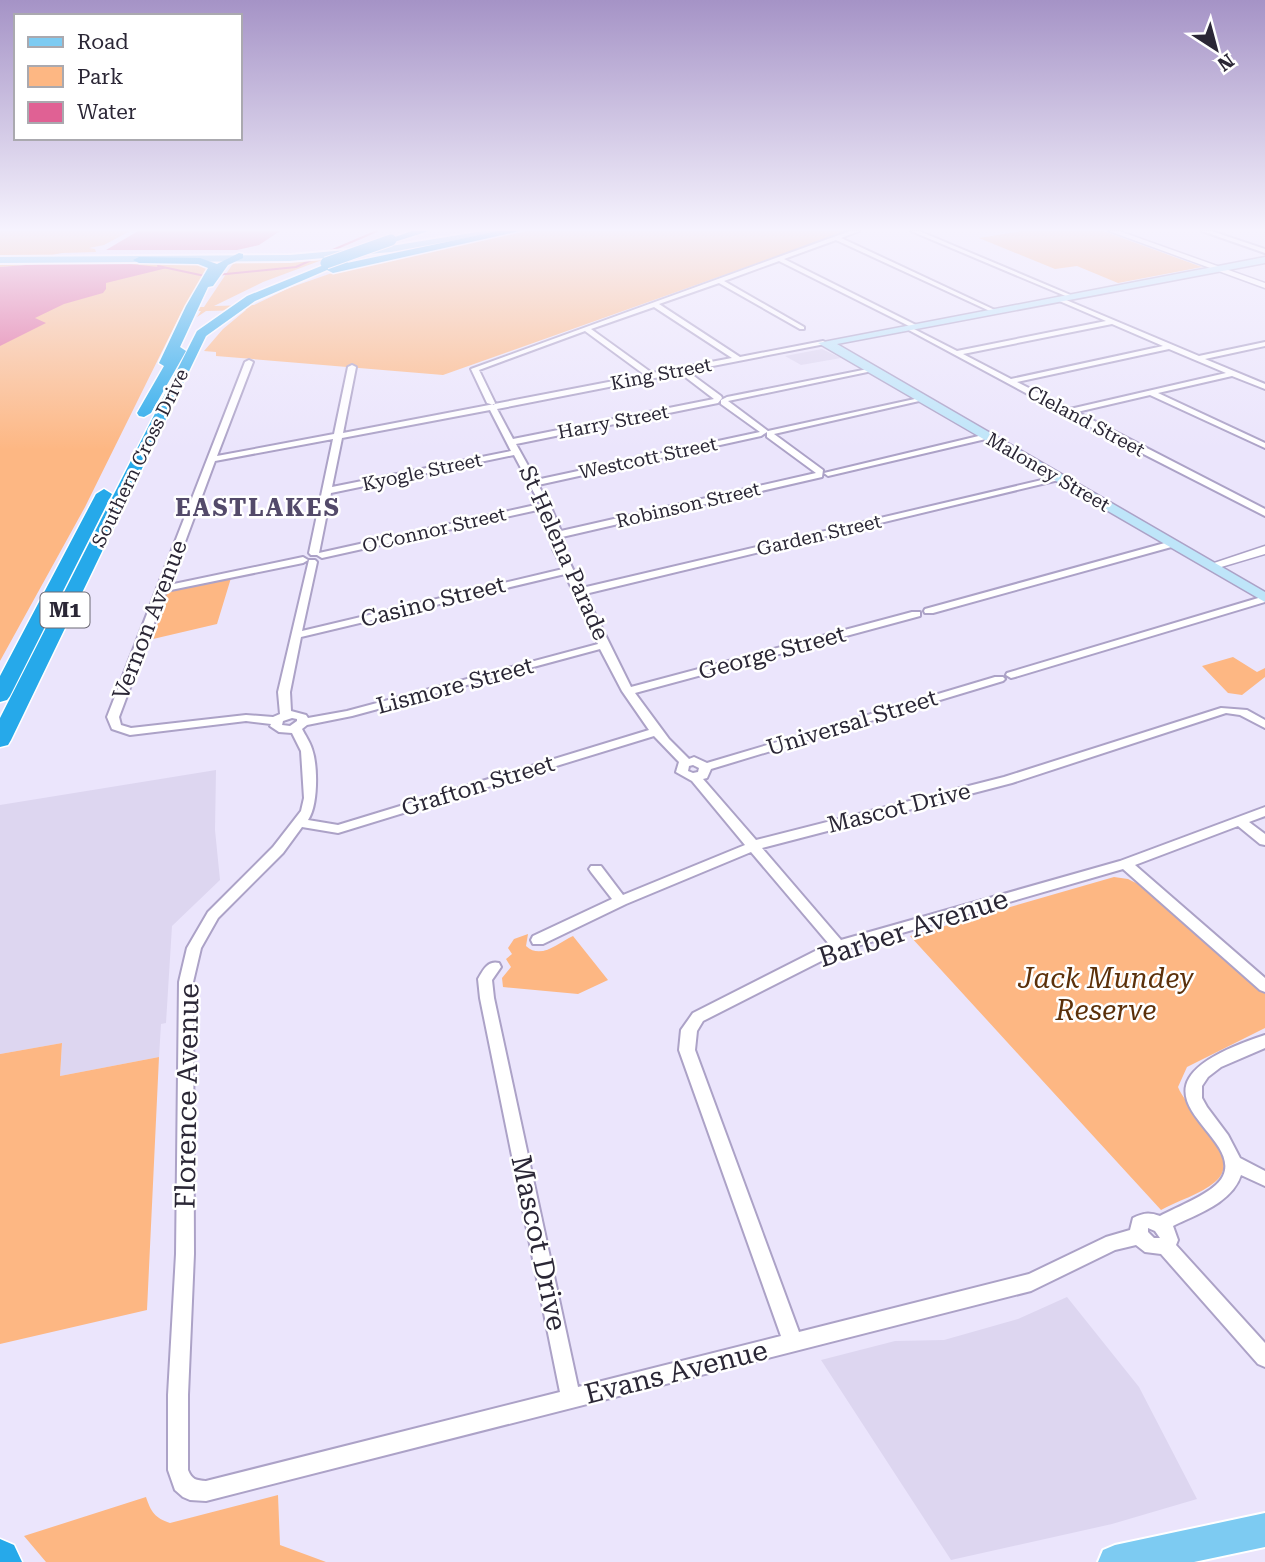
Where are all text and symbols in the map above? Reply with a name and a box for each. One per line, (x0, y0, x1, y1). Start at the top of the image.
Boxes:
legend (14, 14, 242, 140)
north arrow (1181, 14, 1251, 84)
text: Road (77, 30, 129, 54)
text: N (1213, 49, 1238, 76)
text: Park (77, 65, 123, 89)
text: Water (77, 100, 137, 124)
street label: King Street (609, 353, 713, 395)
street label: Southern Cross Drive (87, 365, 193, 551)
street label: Cleland Street (1023, 380, 1149, 462)
street label: Harry Street (556, 400, 670, 444)
street label: Maloney Street (982, 427, 1114, 517)
street label: Westcott Street (577, 432, 719, 484)
street label: Kyogle Street (360, 448, 484, 496)
street label: St Helena Parade (513, 462, 615, 644)
street label: Robinson Street (614, 477, 762, 533)
district label: EASTLAKES (175, 494, 341, 522)
street label: O'Connor Street (360, 502, 508, 558)
street label: Garden Street (754, 509, 884, 561)
street label: Vernon Avenue (107, 536, 193, 704)
street label: Casino Street (358, 571, 508, 633)
road number: M1 (41, 592, 90, 628)
street label: George Street (695, 620, 849, 686)
street label: Lismore Street (374, 652, 537, 720)
street label: Universal Street (763, 684, 941, 762)
street label: Grafton Street (398, 750, 558, 822)
street label: Mascot Drive (825, 777, 973, 839)
street label: Barber Avenue (814, 882, 1012, 974)
park label: Jack Mundey Reserve (1017, 962, 1194, 1027)
street label: Florence Avenue (169, 983, 205, 1209)
street label: Mascot Drive (504, 1152, 574, 1334)
street label: Evans Avenue (581, 1333, 771, 1411)

